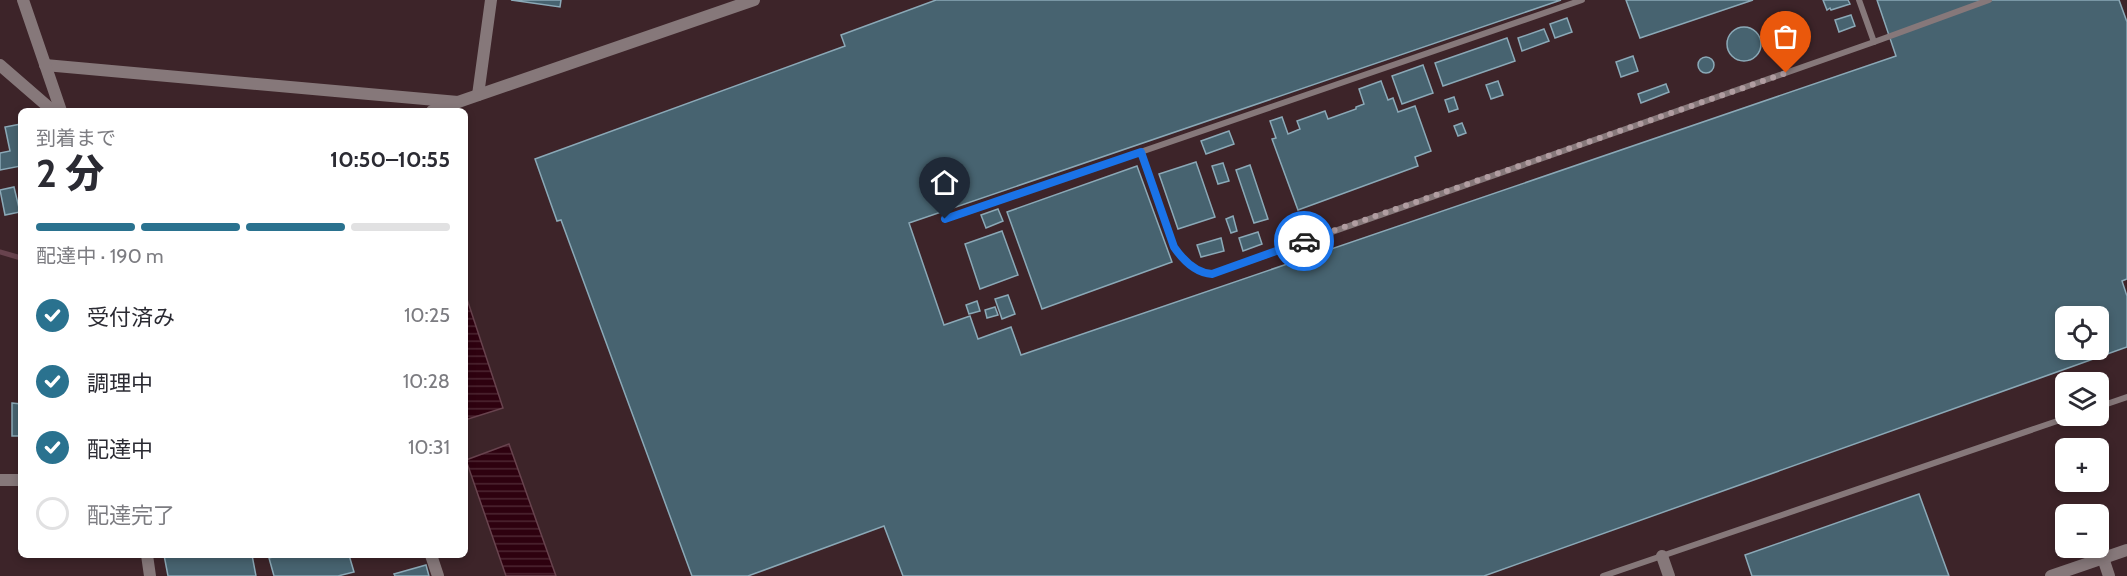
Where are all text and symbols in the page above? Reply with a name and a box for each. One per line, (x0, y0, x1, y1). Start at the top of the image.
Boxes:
pin (1760, 11, 1811, 73)
icon: bag (1769, 20, 1802, 53)
text: 到着まで (36, 126, 116, 150)
text: 10:50–10:55 (330, 146, 450, 173)
text: 2 分 (36, 149, 104, 197)
pin (919, 157, 970, 219)
icon: home (928, 166, 961, 199)
courier (1274, 211, 1334, 271)
icon: car (1288, 225, 1321, 258)
text: 配達中 · 190 m (36, 244, 164, 268)
icon: check (36, 299, 69, 332)
text: 10:25 (404, 303, 450, 327)
text: 受付済み (87, 304, 175, 331)
map controls (2055, 306, 2109, 558)
button: locate (2055, 306, 2109, 360)
icon: check (36, 365, 69, 398)
text: 10:28 (403, 369, 450, 393)
text: 調理中 (87, 370, 153, 397)
button: layers (2055, 372, 2109, 426)
icon: check (36, 431, 69, 464)
text: 10:31 (408, 435, 450, 459)
text: 配達中 (87, 436, 153, 463)
button: + (2055, 438, 2109, 492)
text: 配達完了 (87, 502, 175, 529)
button: − (2055, 504, 2109, 558)

